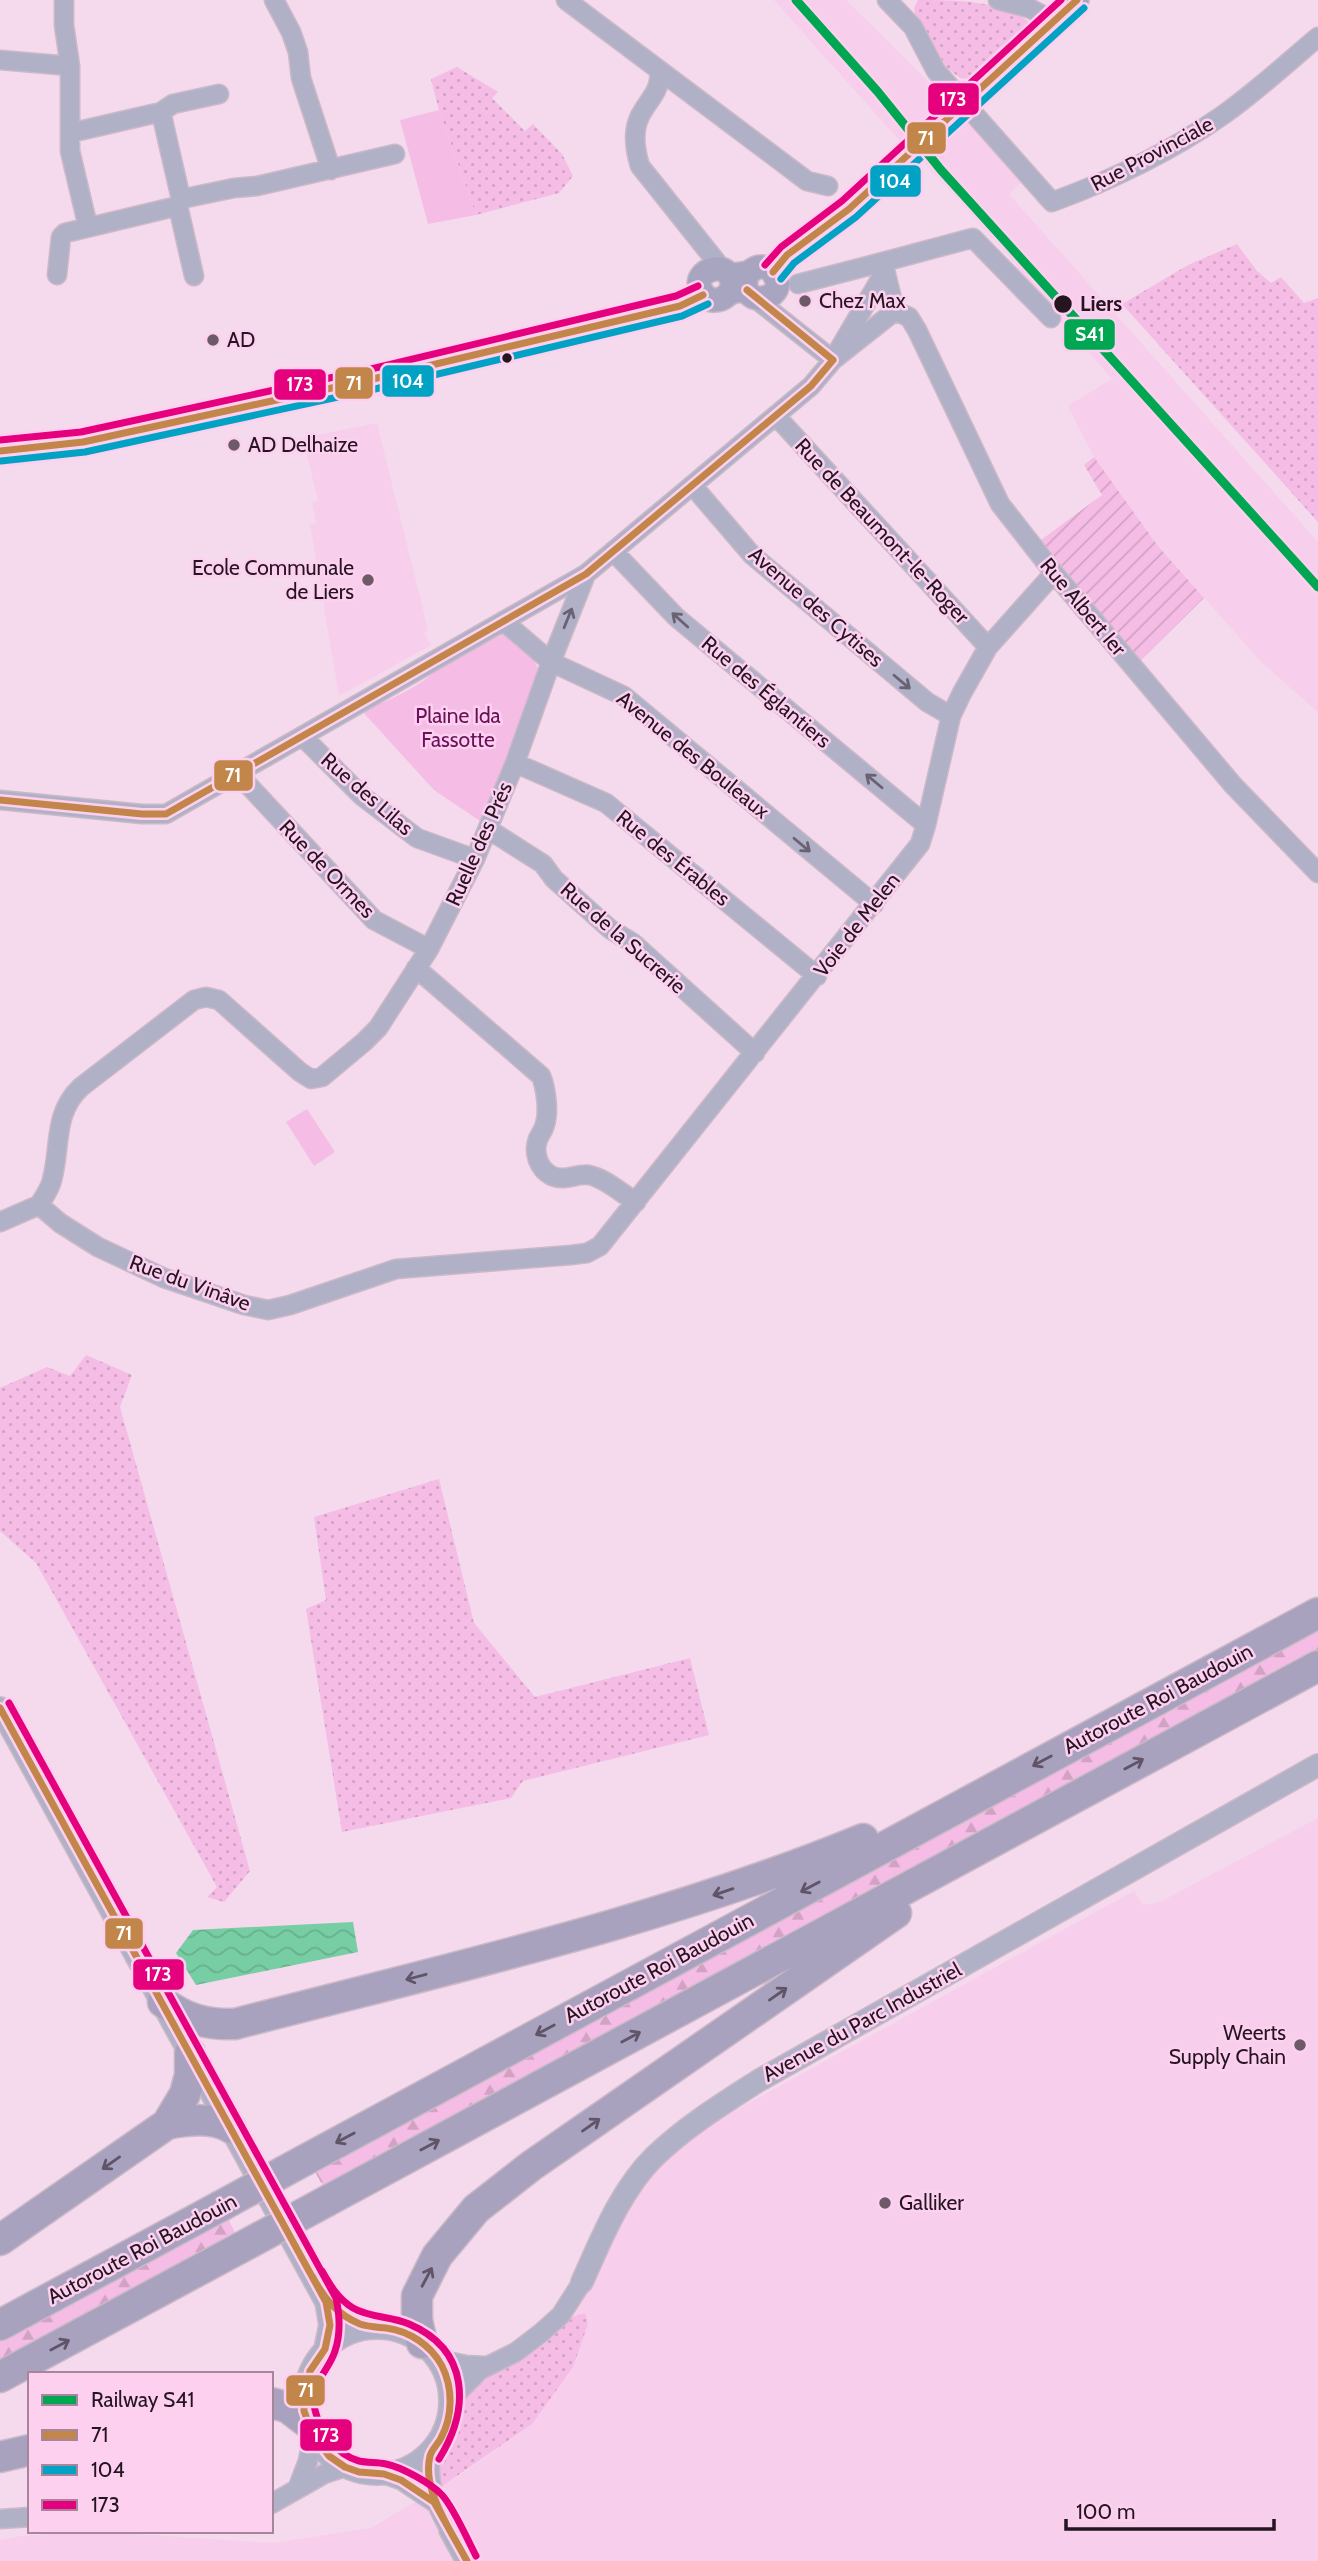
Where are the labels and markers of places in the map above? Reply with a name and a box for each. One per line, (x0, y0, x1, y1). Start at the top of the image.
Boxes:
place label: Chez Max (819, 288, 906, 313)
place label: Liers (1080, 291, 1122, 316)
marker: Chez Max (797, 293, 813, 309)
marker: Liers (1052, 293, 1074, 315)
place label: AD (227, 327, 255, 352)
marker: AD (205, 332, 221, 348)
unlabelled marker (500, 351, 514, 365)
place label: AD Delhaize (248, 432, 358, 457)
marker: AD Delhaize (226, 437, 242, 453)
place label: Ecole Communale de Liers (192, 555, 354, 604)
marker: Ecole Communale de Liers (360, 572, 376, 588)
place label: Weerts Supply Chain (1169, 2020, 1286, 2069)
marker: Weerts Supply Chain (1292, 2037, 1308, 2053)
place label: Galliker (899, 2190, 964, 2215)
marker: Galliker (877, 2195, 893, 2211)

